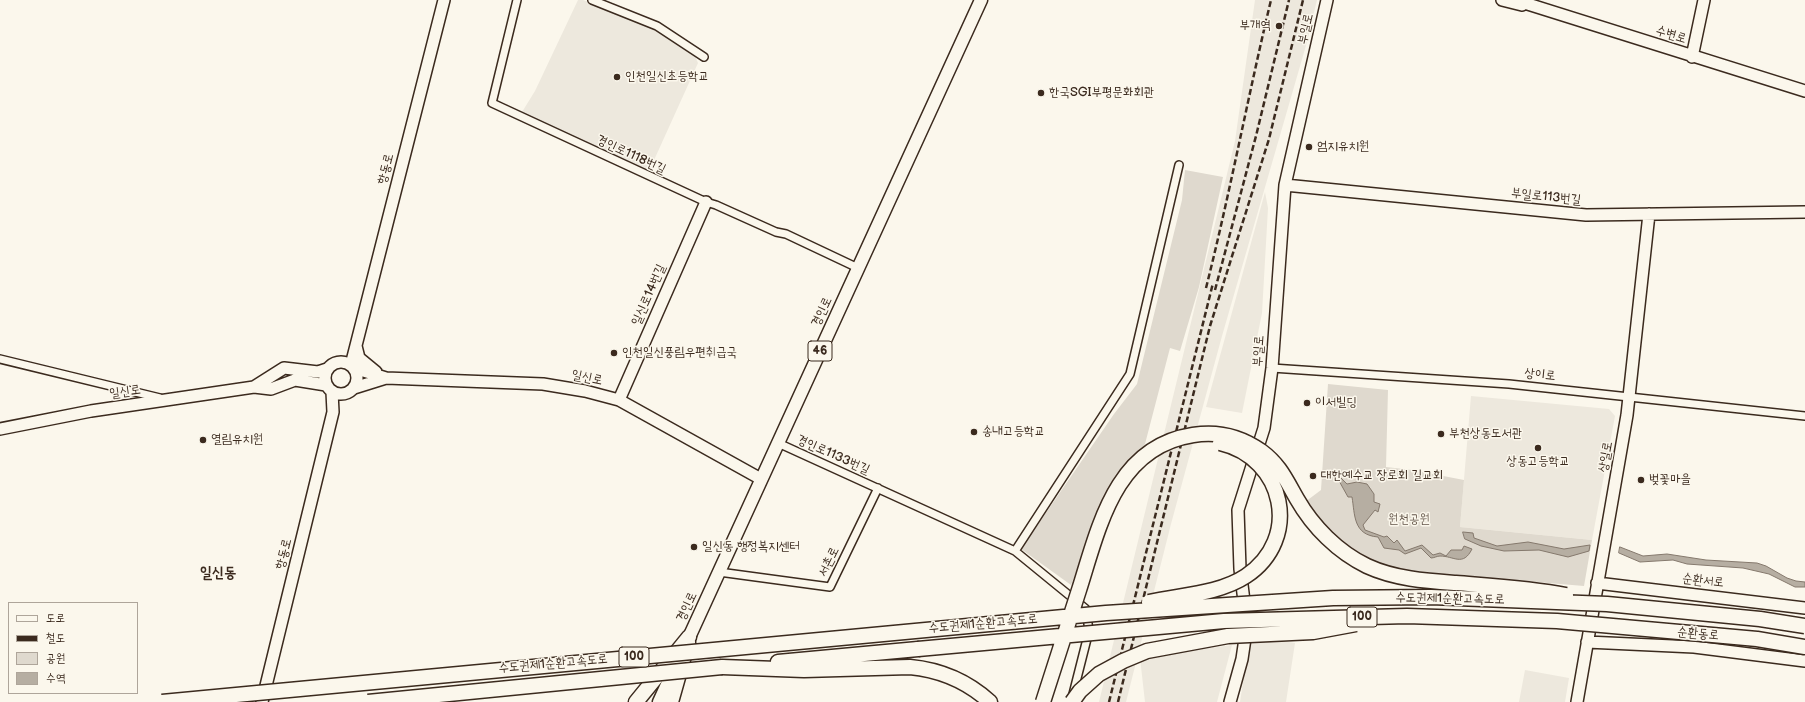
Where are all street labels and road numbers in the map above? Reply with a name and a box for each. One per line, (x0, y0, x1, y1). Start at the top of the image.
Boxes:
street label: 부일로 (1295, 12, 1317, 46)
street label: 수변로 (1654, 23, 1688, 47)
street label: 경인로1118번길 (594, 132, 668, 178)
street label: 항동로 (375, 152, 397, 186)
street label: 부일로113번길 (1510, 186, 1582, 208)
street label: 일신로14번길 (629, 262, 669, 328)
street label: 경인로 (808, 294, 836, 330)
street label: 부일로 (1250, 335, 1268, 367)
road number: 46 (808, 341, 832, 361)
street label: 상이로 (1524, 366, 1556, 384)
street label: 일신로 (570, 367, 604, 389)
street label: 일신로 (108, 382, 142, 402)
street label: 경인로1133번길 (794, 432, 872, 478)
street label: 상일로 (1596, 440, 1616, 474)
street label: 항동로 (273, 537, 295, 571)
street label: 서촌로 (815, 544, 843, 580)
street label: 순환서로 (1681, 571, 1725, 591)
street label: 경인로 (673, 589, 701, 625)
street label: 수도권제1순환고속도로 (1395, 590, 1505, 608)
road number: 100 (1347, 607, 1377, 627)
street label: 수도권제1순환고속도로 (928, 611, 1038, 637)
street label: 순환동로 (1676, 624, 1720, 644)
road number: 100 (619, 647, 649, 667)
street label: 수도권제1순환고속도로 (498, 651, 608, 677)

